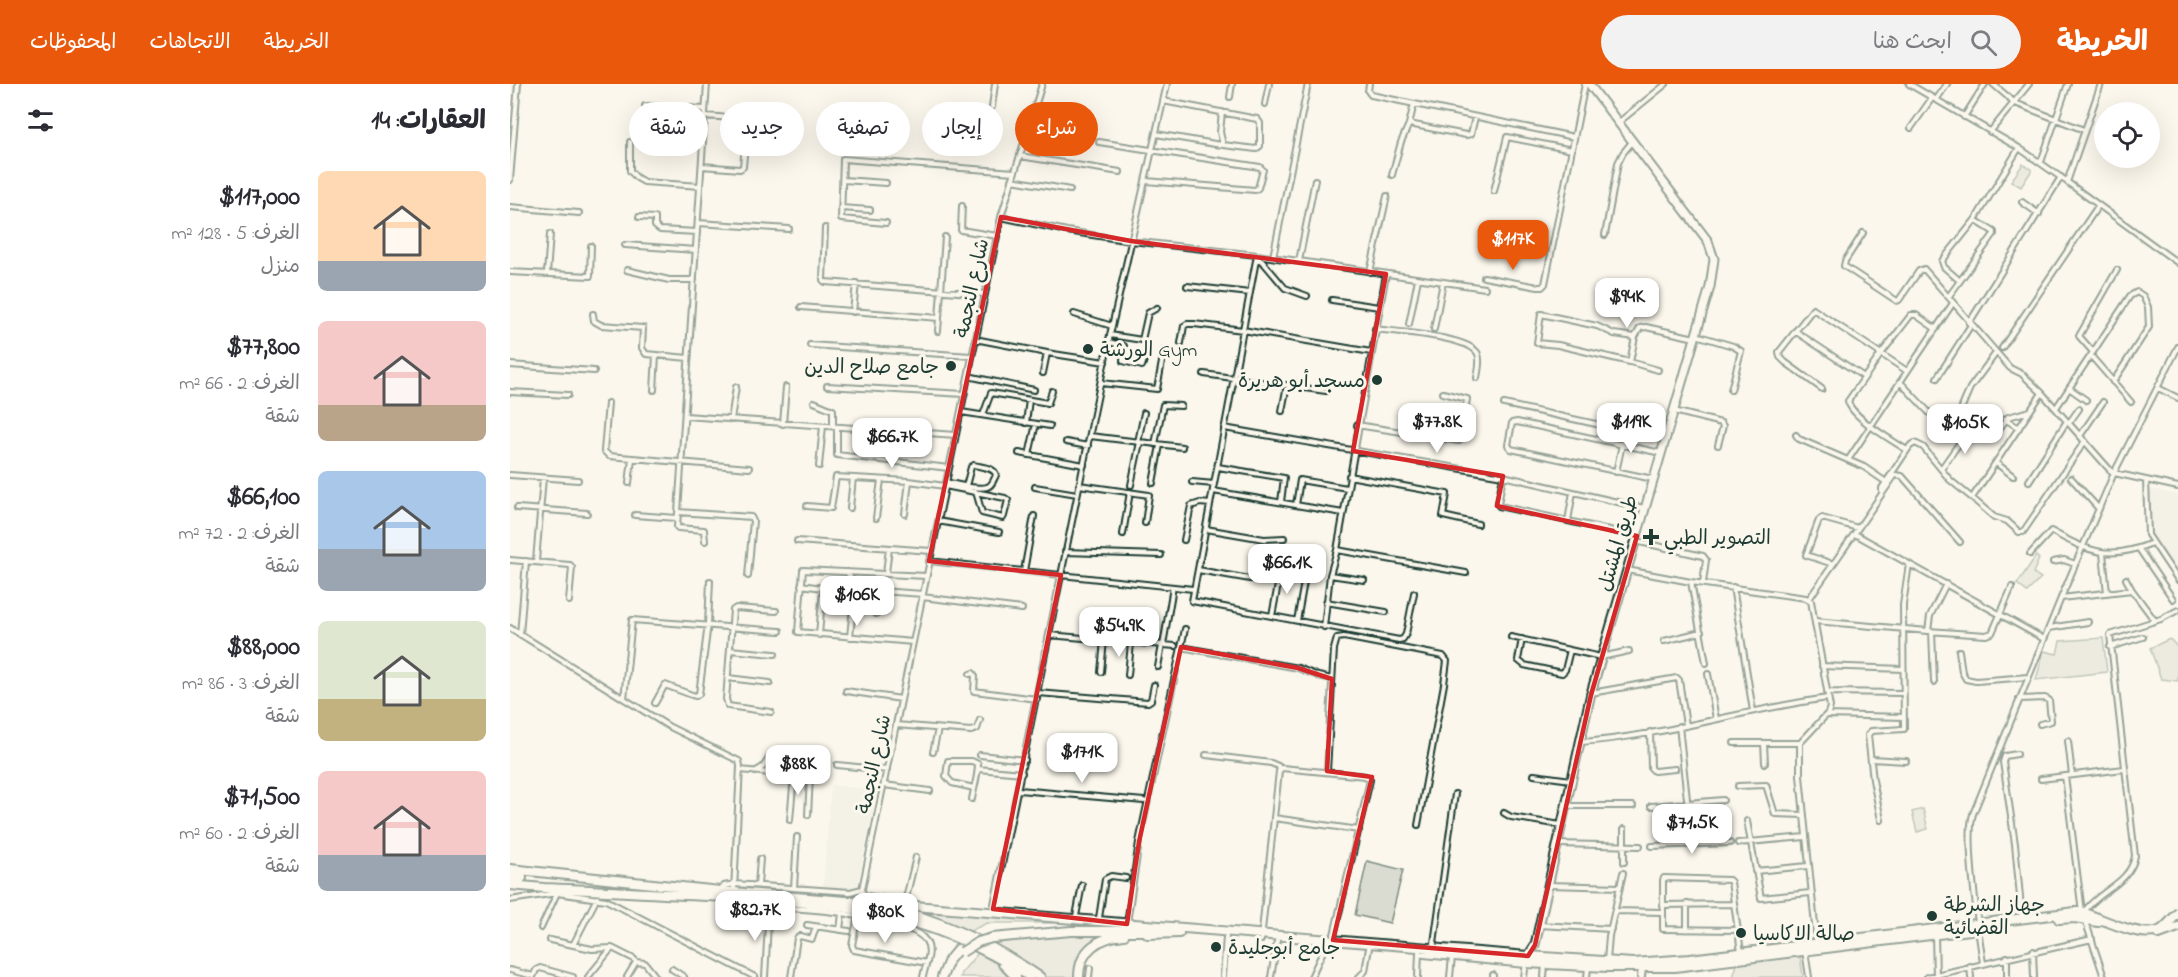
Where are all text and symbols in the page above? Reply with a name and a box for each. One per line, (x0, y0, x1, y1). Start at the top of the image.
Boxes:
search box (1601, 15, 2021, 69)
text: الخريطة (2057, 23, 2148, 64)
icon: search (1967, 26, 2000, 59)
text: ابحث هنا (1873, 27, 1952, 59)
text: المحفوظات (30, 28, 116, 58)
text: الاتجاهات (149, 28, 231, 58)
text: الخريطة (264, 28, 329, 58)
chip: شقة (629, 102, 708, 156)
chip: جديد (720, 102, 804, 156)
chip: تصفية (816, 102, 910, 156)
chip: إيجار (922, 102, 1003, 156)
chip: شراء (1015, 102, 1098, 156)
map controls (2094, 102, 2160, 168)
button: locate (2094, 102, 2160, 168)
text: العقارات: 14 (371, 103, 486, 141)
icon: filters (24, 104, 57, 137)
text: $117,000 (219, 179, 300, 217)
icon: home (366, 195, 438, 267)
text: الغرف: 5 · 128 m² (171, 220, 300, 249)
pin: $117K (1471, 220, 1555, 271)
text: $117K (1492, 225, 1534, 254)
street label: شارع النجمة (949, 236, 998, 341)
text: منزل (261, 253, 300, 282)
pin: $94K (1591, 278, 1663, 329)
text: $94K (1609, 283, 1645, 312)
text: $77,800 (226, 329, 300, 367)
place label: الورشة Gym (1100, 337, 1197, 366)
marker: الورشة Gym (1081, 342, 1095, 356)
icon: home (366, 345, 438, 417)
place label: جامع صلاح الدين (804, 354, 939, 383)
marker: جامع صلاح الدين (944, 359, 958, 373)
place label: مسجد أبو هريرة (1238, 368, 1365, 397)
text: الغرف: 2 · 66 m² (179, 370, 300, 399)
marker: مسجد أبو هريرة (1370, 373, 1384, 387)
text: شقة (265, 403, 300, 432)
pin: $77.8K (1388, 403, 1486, 454)
pin: $119K (1589, 403, 1673, 454)
pin: $105K (1923, 404, 2007, 455)
text: $77.8K (1412, 408, 1462, 437)
text: $119K (1611, 408, 1651, 437)
text: $105K (1941, 409, 1989, 438)
pin: $66.7K (843, 418, 941, 469)
text: $66.7K (866, 423, 918, 452)
text: $66,100 (226, 479, 300, 517)
street label: طريق المشتل (1592, 492, 1647, 595)
icon: home (366, 495, 438, 567)
text: الغرف: 2 · 72 m² (178, 520, 300, 549)
place label: التصوير الطبي (1664, 525, 1771, 555)
marker: التصوير الطبي (1642, 528, 1660, 546)
pin: $66.1K (1238, 544, 1336, 595)
text: $66.1K (1262, 549, 1312, 578)
text: شقة (265, 553, 300, 582)
pin: $106K (815, 576, 899, 627)
text: $106K (834, 581, 880, 610)
pin: $54.9K (1070, 607, 1168, 658)
text: $54.9K (1093, 612, 1145, 641)
text: $88,000 (227, 629, 300, 667)
icon: home (366, 645, 438, 717)
text: الغرف: 3 · 86 m² (182, 670, 300, 699)
text: شقة (265, 703, 300, 732)
street label: شارع النجمة (851, 712, 900, 817)
pin: $171K (1040, 733, 1124, 784)
text: $171K (1061, 738, 1103, 767)
pin: $88K (762, 745, 834, 796)
text: $88K (780, 750, 816, 779)
text: $71,500 (223, 779, 300, 817)
icon: home (366, 795, 438, 867)
pin: $71.5K (1643, 804, 1741, 855)
text: $71.5K (1666, 809, 1718, 838)
text: الغرف: 2 · 60 m² (179, 820, 300, 849)
text: شقة (265, 853, 300, 882)
pin: $82.7K (706, 891, 804, 942)
place label: جهاز الشرطة القضائية (1944, 892, 2045, 944)
pin: $80K (849, 893, 921, 944)
text: $82.7K (729, 896, 781, 925)
text: $80K (866, 898, 904, 927)
marker: جهاز الشرطة القضائية (1925, 909, 1939, 923)
place label: صالة الاكاسيا (1753, 921, 1855, 950)
marker: صالة الاكاسيا (1734, 926, 1748, 940)
place label: جامع أبوجليدة (1228, 935, 1340, 964)
marker: جامع أبوجليدة (1209, 940, 1223, 954)

